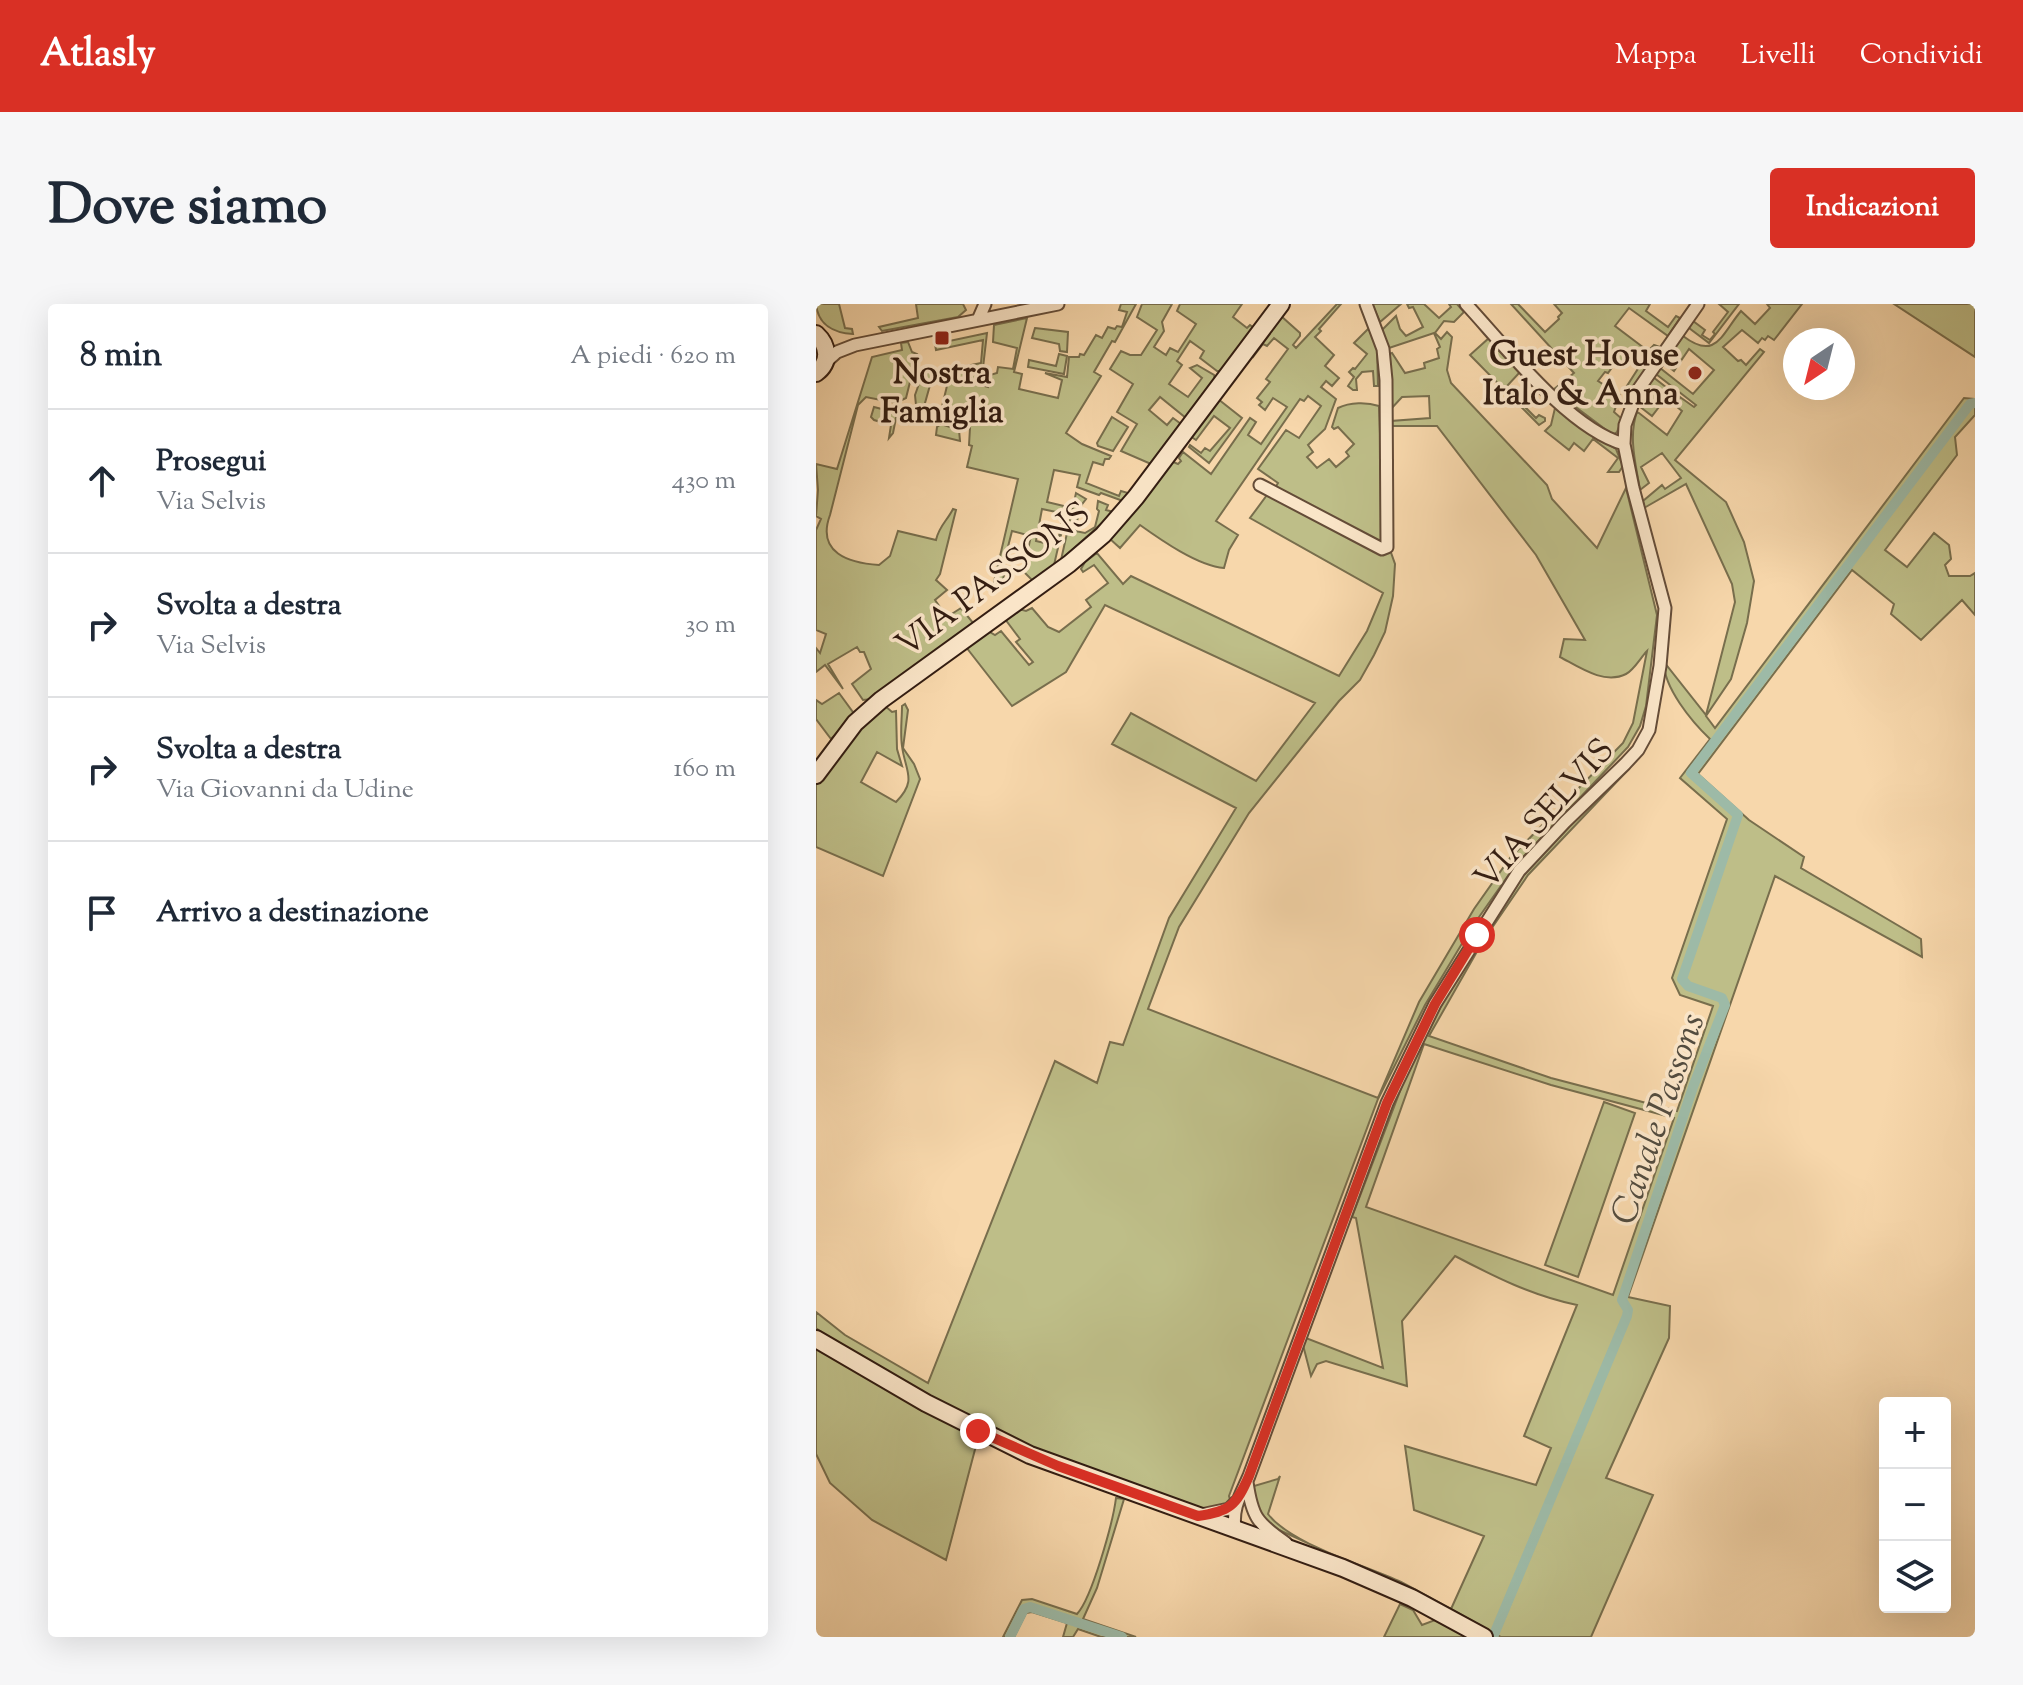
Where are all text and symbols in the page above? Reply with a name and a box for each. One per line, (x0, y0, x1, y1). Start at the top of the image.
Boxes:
text: Atlasly (40, 29, 156, 83)
text: Mappa (1615, 36, 1697, 76)
text: Livelli (1741, 36, 1816, 76)
text: Condividi (1860, 36, 1983, 76)
text: Dove siamo (48, 168, 327, 249)
button: Indicazioni (1770, 168, 1975, 248)
north arrow (1783, 328, 1855, 400)
marker: Nostra Famiglia (933, 329, 951, 347)
text: 8 min (80, 332, 162, 381)
place label: Guest House Italo & Anna (1483, 332, 1679, 420)
text: A piedi · 620 m (570, 338, 736, 375)
place label: Nostra Famiglia (880, 350, 1004, 438)
marker: Guest House Italo & Anna (1686, 364, 1704, 382)
text: Prosegui (156, 441, 266, 484)
icon: ahead (80, 459, 124, 503)
text: 430 m (672, 463, 736, 500)
text: Via Selvis (156, 484, 266, 521)
street label: VIA PASSONS (886, 491, 1102, 670)
text: Svolta a destra (156, 585, 342, 628)
icon: right (80, 603, 124, 647)
text: 30 m (685, 607, 736, 644)
text: Via Selvis (156, 628, 266, 665)
text: Svolta a destra (156, 729, 342, 772)
street label: VIA SELVIS (1464, 729, 1627, 902)
icon: right (80, 747, 124, 791)
text: 160 m (673, 751, 736, 788)
text: Via Giovanni da Udine (156, 772, 414, 809)
icon: arrive (80, 891, 124, 935)
text: Arrivo a destinazione (156, 892, 429, 935)
route start (1459, 917, 1495, 953)
water label: Canale Passons (1599, 1007, 1720, 1232)
map controls (1879, 1397, 1951, 1613)
button: + (1879, 1397, 1951, 1469)
route end (960, 1413, 996, 1449)
button: − (1879, 1469, 1951, 1541)
button: layers (1879, 1541, 1951, 1613)

